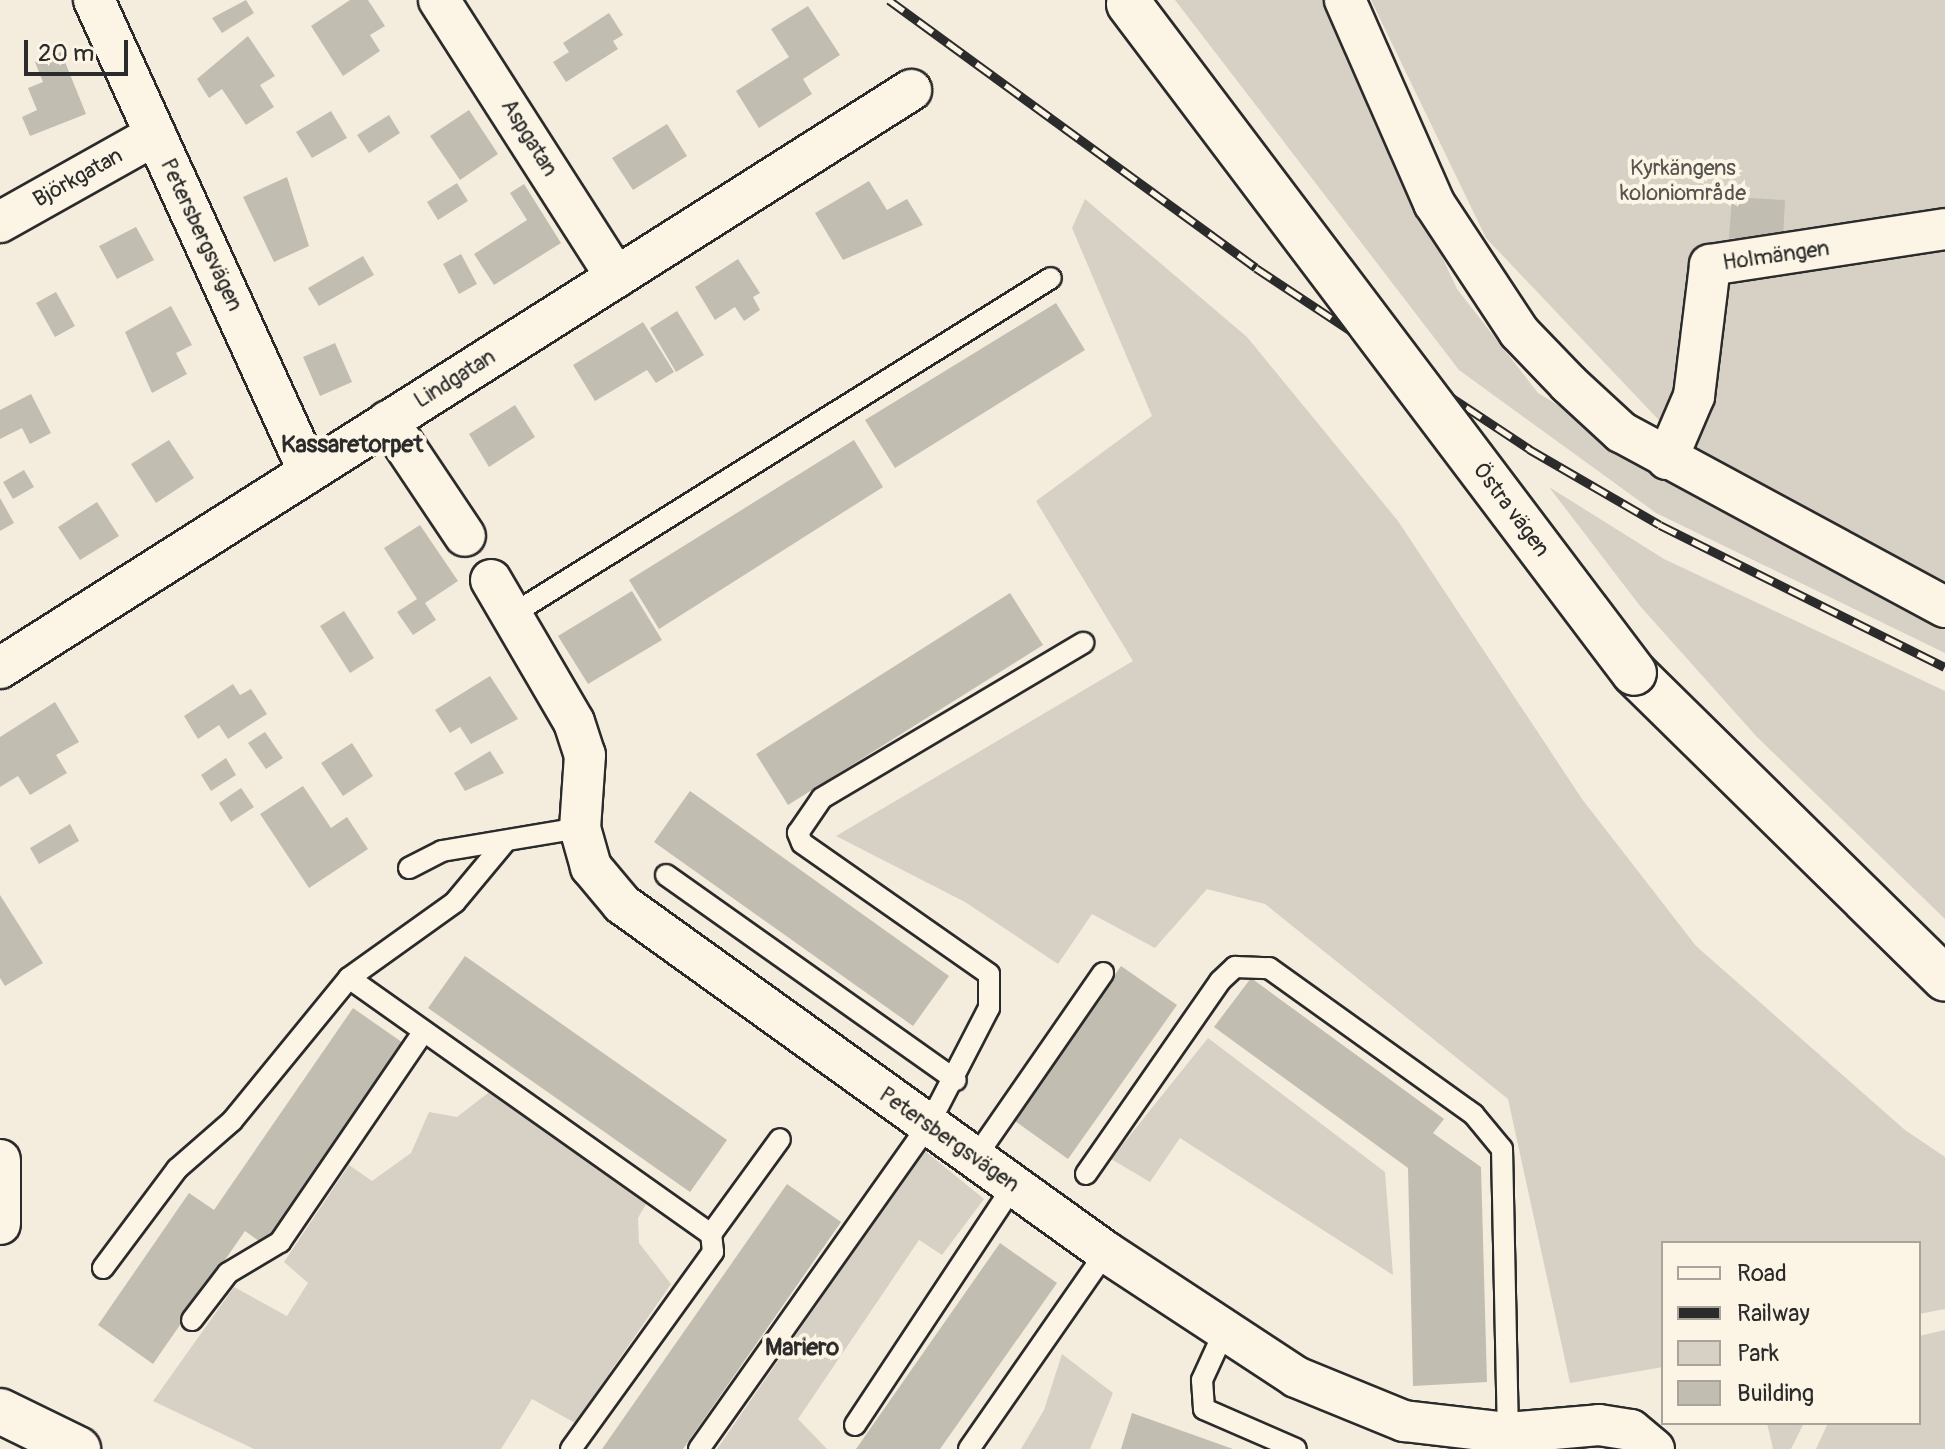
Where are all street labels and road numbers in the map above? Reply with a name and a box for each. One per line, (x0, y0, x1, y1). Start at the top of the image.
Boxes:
street label: Aspgatan (495, 95, 563, 181)
street label: Björkgatan (29, 143, 127, 213)
street label: Petersbergsvägen (154, 155, 248, 315)
street label: Holmängen (1721, 235, 1831, 277)
street label: Lindgatan (410, 344, 500, 414)
street label: Östra vägen (1467, 458, 1555, 562)
street label: Petersbergsvägen (874, 1082, 1024, 1198)

